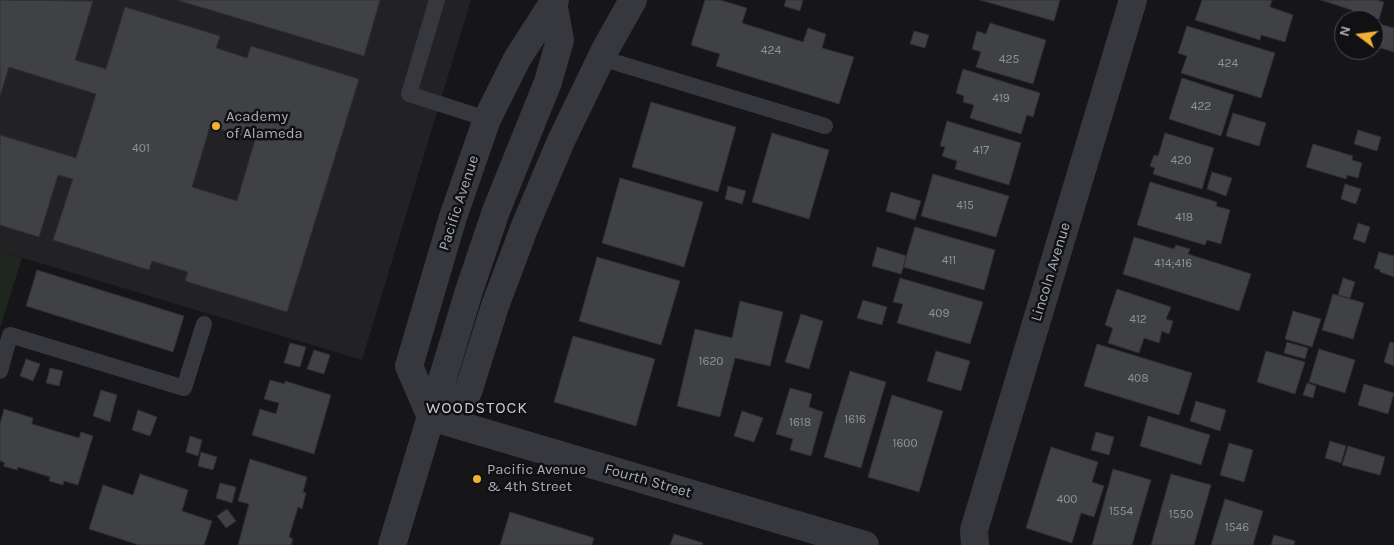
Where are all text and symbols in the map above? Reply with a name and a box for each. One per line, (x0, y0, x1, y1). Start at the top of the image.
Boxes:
north arrow (1334, 10, 1384, 60)
text: N (1335, 24, 1355, 38)
house number: 424 (761, 44, 781, 58)
house number: 425 (999, 53, 1019, 67)
house number: 424 (1218, 57, 1238, 71)
house number: 419 (992, 92, 1010, 106)
house number: 422 (1191, 100, 1211, 114)
place label: Academy of Alameda (226, 108, 303, 143)
marker: Academy of Alameda (210, 120, 222, 132)
house number: 401 (132, 142, 150, 156)
house number: 417 (973, 144, 989, 158)
street label: Pacific Avenue (435, 153, 483, 253)
house number: 420 (1171, 154, 1191, 168)
house number: 415 (956, 199, 974, 213)
house number: 418 (1175, 211, 1193, 225)
street label: Lincoln Avenue (1027, 220, 1075, 324)
house number: 411 (942, 254, 956, 268)
house number: 414;416 (1154, 257, 1192, 271)
house number: 409 (929, 307, 949, 321)
house number: 412 (1129, 313, 1147, 327)
house number: 1620 (699, 355, 723, 369)
house number: 408 (1127, 372, 1149, 386)
district label: WOODSTOCK (425, 398, 529, 418)
house number: 1616 (844, 413, 866, 427)
house number: 1618 (789, 416, 811, 430)
house number: 1600 (892, 437, 918, 451)
street label: Fourth Street (602, 460, 694, 502)
place label: Pacific Avenue & 4th Street (487, 461, 586, 496)
marker: Pacific Avenue & 4th Street (471, 473, 483, 485)
house number: 400 (1057, 493, 1077, 507)
house number: 1554 (1109, 505, 1133, 519)
house number: 1550 (1169, 508, 1193, 522)
house number: 1546 (1225, 521, 1249, 535)

